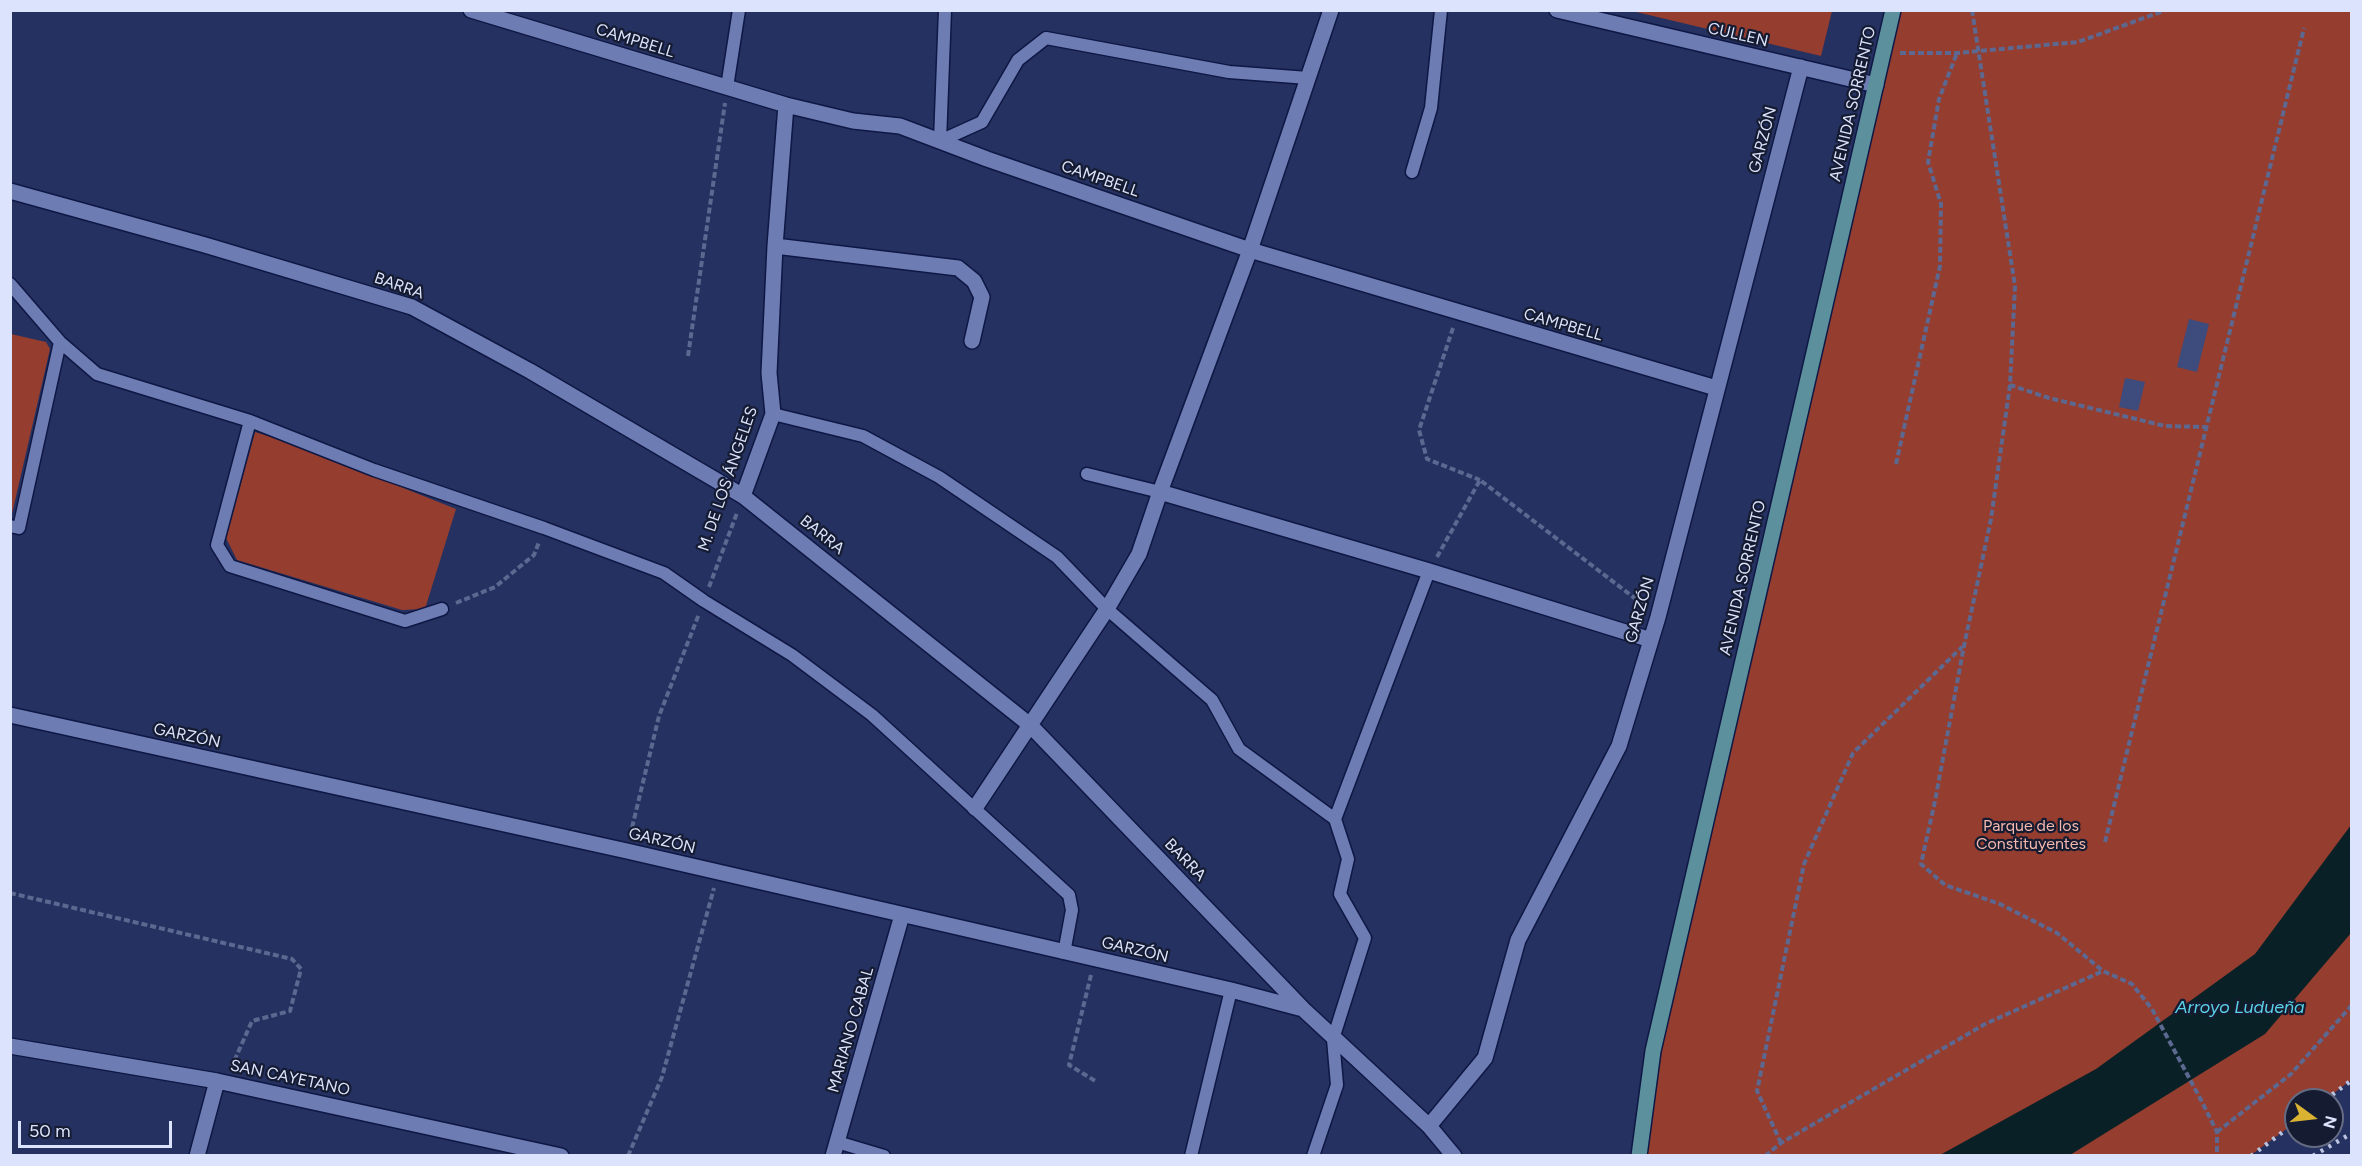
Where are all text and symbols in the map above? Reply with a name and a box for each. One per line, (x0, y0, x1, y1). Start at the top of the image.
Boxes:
street label: CULLEN (1706, 19, 1770, 51)
street label: CAMPBELL (593, 20, 677, 62)
street label: AVENIDA SORRENTO (1826, 25, 1880, 183)
street label: GARZÓN (1745, 105, 1781, 175)
street label: CAMPBELL (1059, 157, 1141, 201)
street label: BARRA (372, 269, 426, 303)
street label: CAMPBELL (1521, 305, 1605, 345)
street label: M. DE LOS ÁNGELES (694, 404, 762, 554)
street label: AVENIDA SORRENTO (1716, 499, 1770, 657)
street label: BARRA (796, 511, 848, 559)
street label: GARZÓN (1621, 575, 1659, 645)
street label: GARZÓN (152, 720, 222, 752)
park label: Parque de los Constituyentes (1976, 816, 2086, 854)
street label: GARZÓN (627, 824, 697, 858)
street label: BARRA (1160, 835, 1210, 885)
street label: GARZÓN (1100, 933, 1170, 967)
street label: MARIANO CABAL (824, 965, 878, 1095)
water label: Arroyo Ludueña (2175, 997, 2305, 1019)
street label: SAN CAYETANO (228, 1056, 352, 1100)
north arrow (2284, 1088, 2344, 1148)
scale bar (21, 1109, 176, 1147)
text: N (2319, 1114, 2341, 1131)
text: 50 m (29, 1120, 71, 1142)

